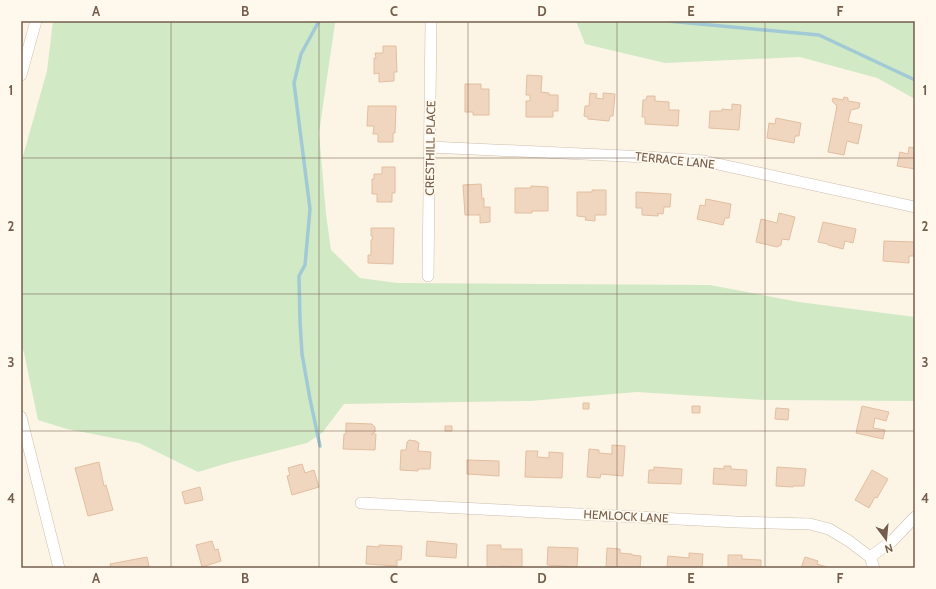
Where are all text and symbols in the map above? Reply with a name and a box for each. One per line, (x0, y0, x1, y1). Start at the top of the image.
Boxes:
text: A (92, 3, 101, 19)
text: B (241, 3, 249, 19)
text: C (390, 3, 398, 19)
text: D (537, 3, 547, 19)
text: E (687, 3, 695, 19)
text: F (837, 3, 844, 19)
text: 1 (9, 82, 13, 98)
text: 1 (923, 82, 927, 98)
street label: CRESTHILL PLACE (422, 100, 438, 196)
street label: TERRACE LANE (634, 148, 716, 172)
text: 2 (8, 218, 15, 234)
text: 2 (922, 218, 929, 234)
text: 3 (7, 354, 15, 370)
text: 3 (921, 354, 929, 370)
text: 4 (7, 490, 15, 506)
text: 4 (921, 490, 929, 506)
street label: HEMLOCK LANE (583, 506, 669, 526)
north arrow (866, 519, 906, 559)
text: N (883, 541, 894, 556)
text: A (92, 570, 101, 586)
text: B (241, 570, 249, 586)
text: C (390, 570, 398, 586)
text: D (537, 570, 547, 586)
text: E (687, 570, 695, 586)
text: F (837, 570, 844, 586)

